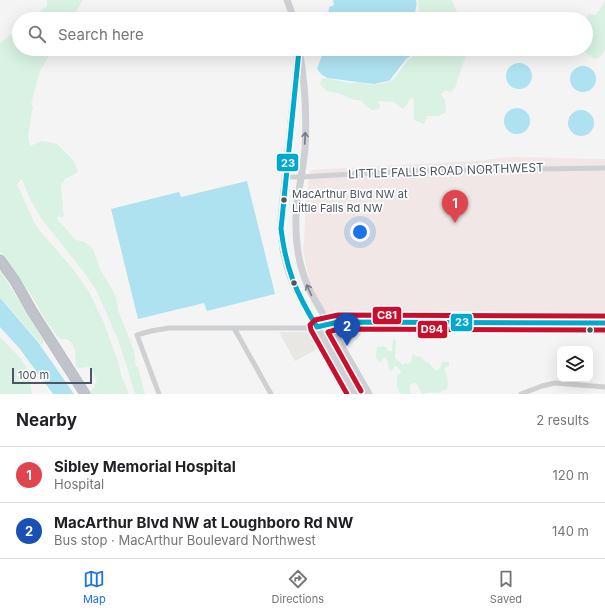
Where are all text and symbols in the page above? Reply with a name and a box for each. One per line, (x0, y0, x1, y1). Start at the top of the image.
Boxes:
search box (12, 12, 593, 56)
icon: search (26, 23, 48, 45)
text: Search here (58, 25, 144, 44)
one-way arrow (301, 132, 309, 145)
line badge: 23 (276, 153, 299, 172)
text: 23 (281, 156, 295, 170)
street label: LITTLE FALLS ROAD NORTHWEST (348, 160, 544, 181)
place label: MacArthur Blvd NW at Little Falls Rd NW (292, 187, 408, 215)
pin: 1 (442, 190, 468, 223)
marker: MacArthur Blvd NW at Little Falls Rd NW (279, 195, 289, 205)
your location (350, 222, 370, 242)
unlabelled marker (289, 278, 299, 288)
one-way arrow (305, 284, 312, 296)
line badge: C81 (372, 306, 402, 325)
text: C81 (377, 308, 397, 322)
pin: 2 (334, 313, 360, 346)
line badge: 23 (450, 313, 473, 332)
text: 23 (455, 315, 469, 329)
line badge: D94 (417, 320, 448, 339)
text: D94 (421, 322, 443, 336)
unlabelled marker (585, 325, 595, 335)
map controls (557, 346, 593, 382)
button: layers (557, 346, 593, 382)
scale bar (12, 366, 92, 385)
text: 100 m (18, 368, 49, 382)
text: Nearby (16, 410, 77, 430)
text: 2 results (536, 412, 589, 428)
text: Sibley Memorial Hospital (54, 457, 236, 476)
text: 1 (26, 467, 32, 483)
text: 120 m (553, 467, 589, 483)
text: Hospital (54, 476, 104, 492)
text: MacArthur Blvd NW at Loughboro Rd NW (54, 513, 353, 532)
text: 2 (25, 523, 33, 539)
text: 140 m (552, 523, 589, 539)
text: Bus stop · MacArthur Boulevard Northwest (54, 532, 316, 548)
tab: Map (83, 568, 106, 606)
tab: Directions (272, 568, 324, 606)
tab: Saved (490, 568, 522, 606)

